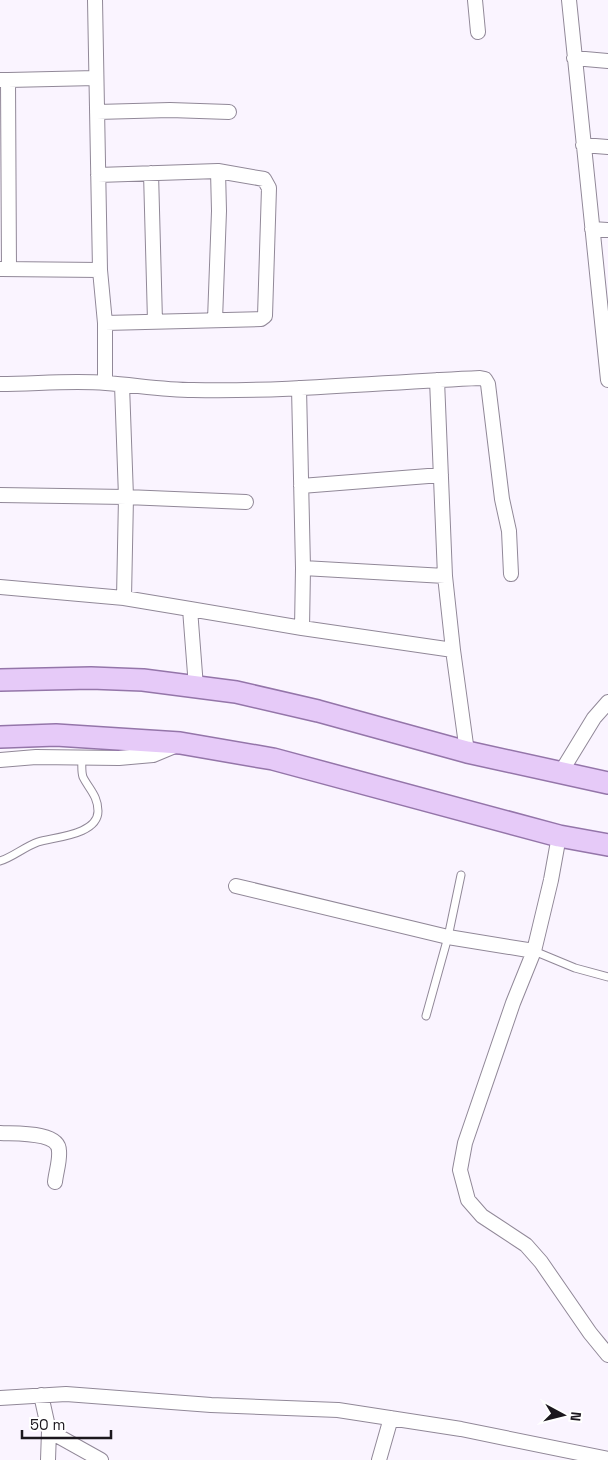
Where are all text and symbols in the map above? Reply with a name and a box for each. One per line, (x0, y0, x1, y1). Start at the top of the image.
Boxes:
north arrow (538, 1390, 588, 1440)
scale bar (22, 1408, 111, 1440)
text: N (566, 1411, 585, 1422)
text: 50 m (30, 1415, 65, 1434)

